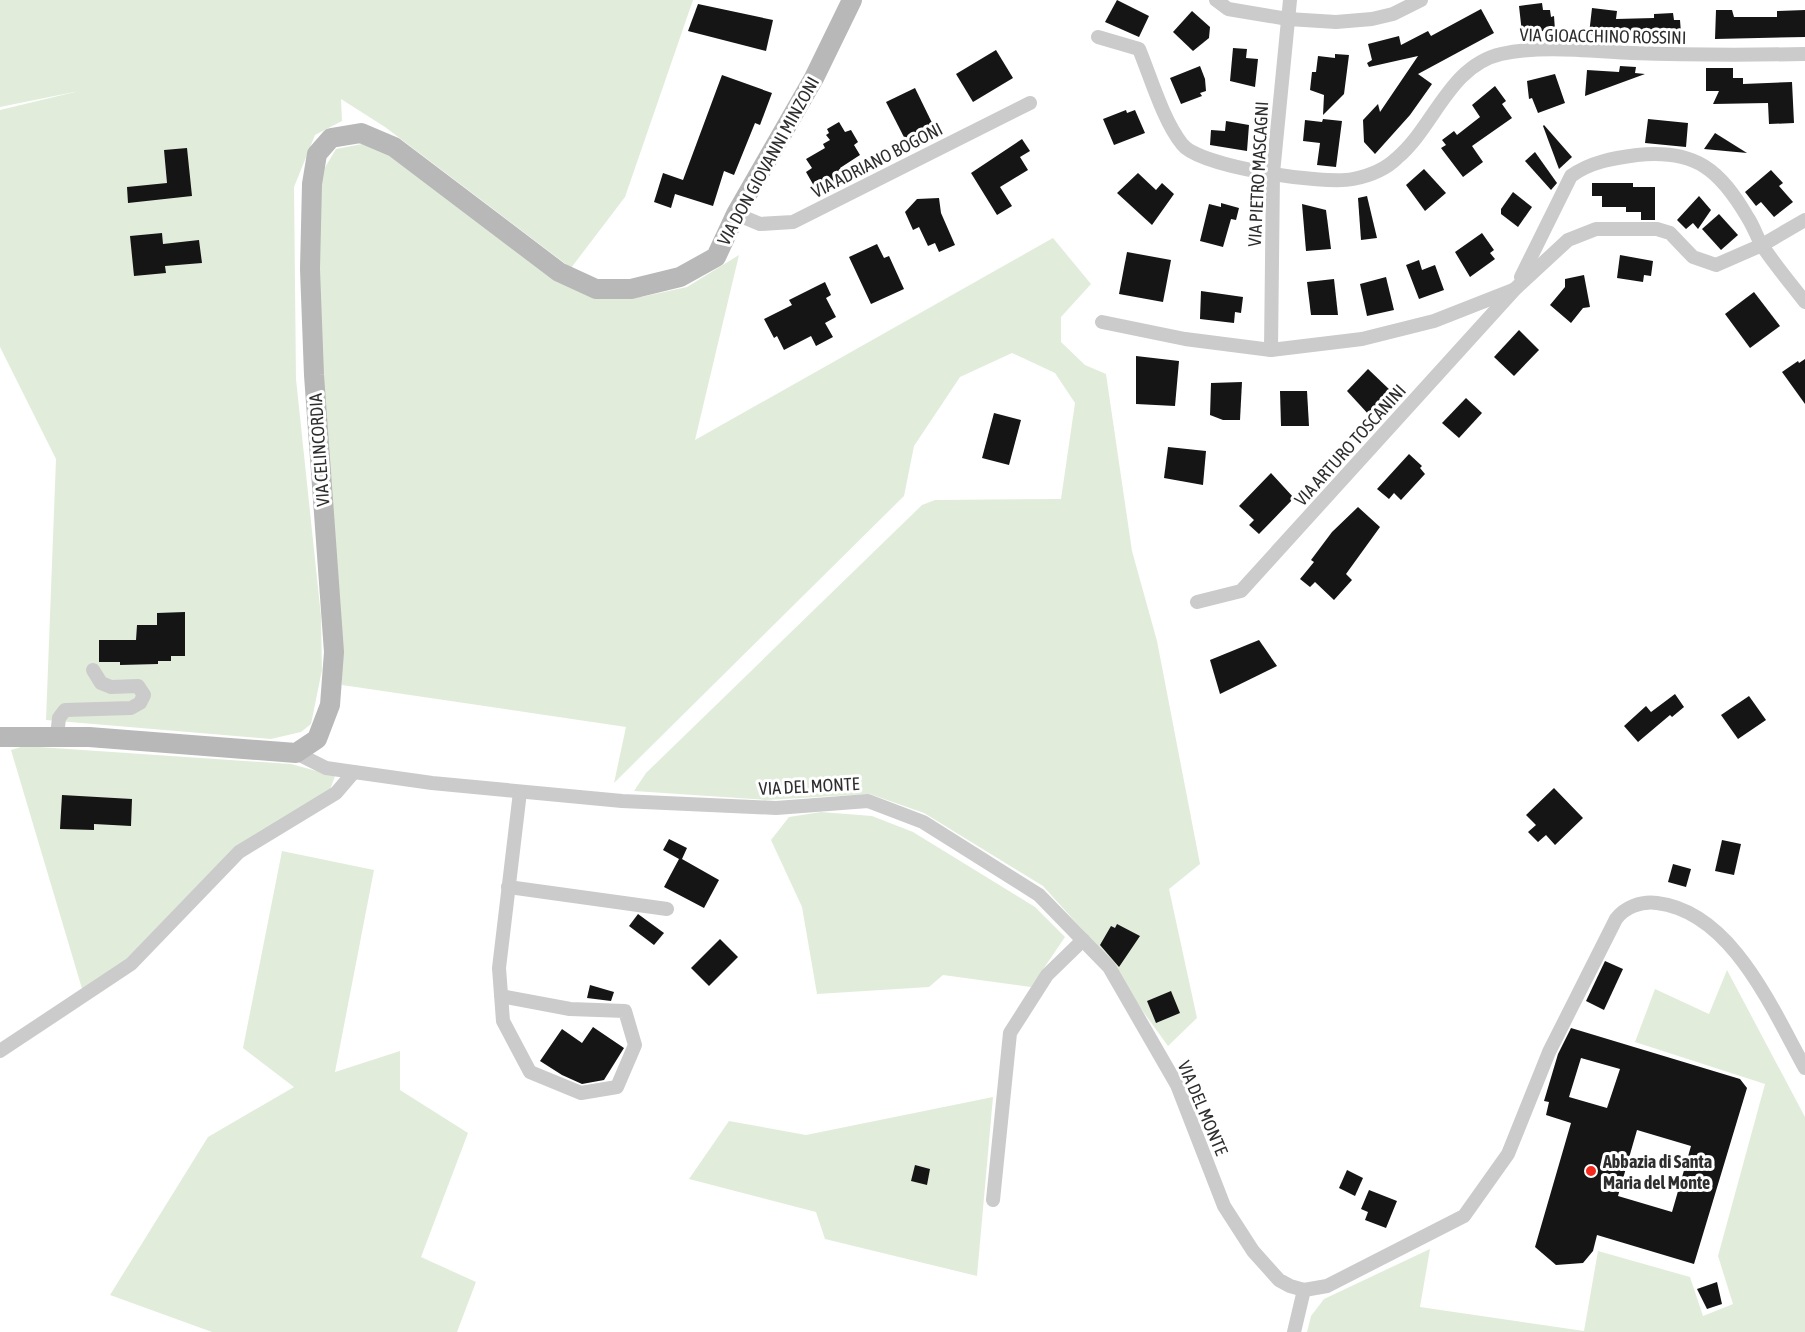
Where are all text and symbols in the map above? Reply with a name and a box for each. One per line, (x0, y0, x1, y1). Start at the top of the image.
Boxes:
street label: VIA GIOACCHINO ROSSINI (1519, 24, 1687, 48)
street label: VIA DON GIOVANNI MINZONI (713, 73, 823, 249)
street label: VIA PIETRO MASCAGNI (1244, 101, 1272, 247)
street label: VIA ADRIANO BOGONI (808, 118, 946, 202)
street label: VIA ARTURO TOSCANINI (1290, 380, 1410, 510)
street label: VIA CELINCORDIA (305, 393, 333, 507)
street label: VIA DEL MONTE (758, 773, 860, 799)
street label: VIA DEL MONTE (1174, 1058, 1232, 1159)
place label: Abbazia di Santa Maria del Monte (1602, 1151, 1712, 1193)
marker: Abbazia di Santa Maria del Monte (1584, 1164, 1598, 1178)

